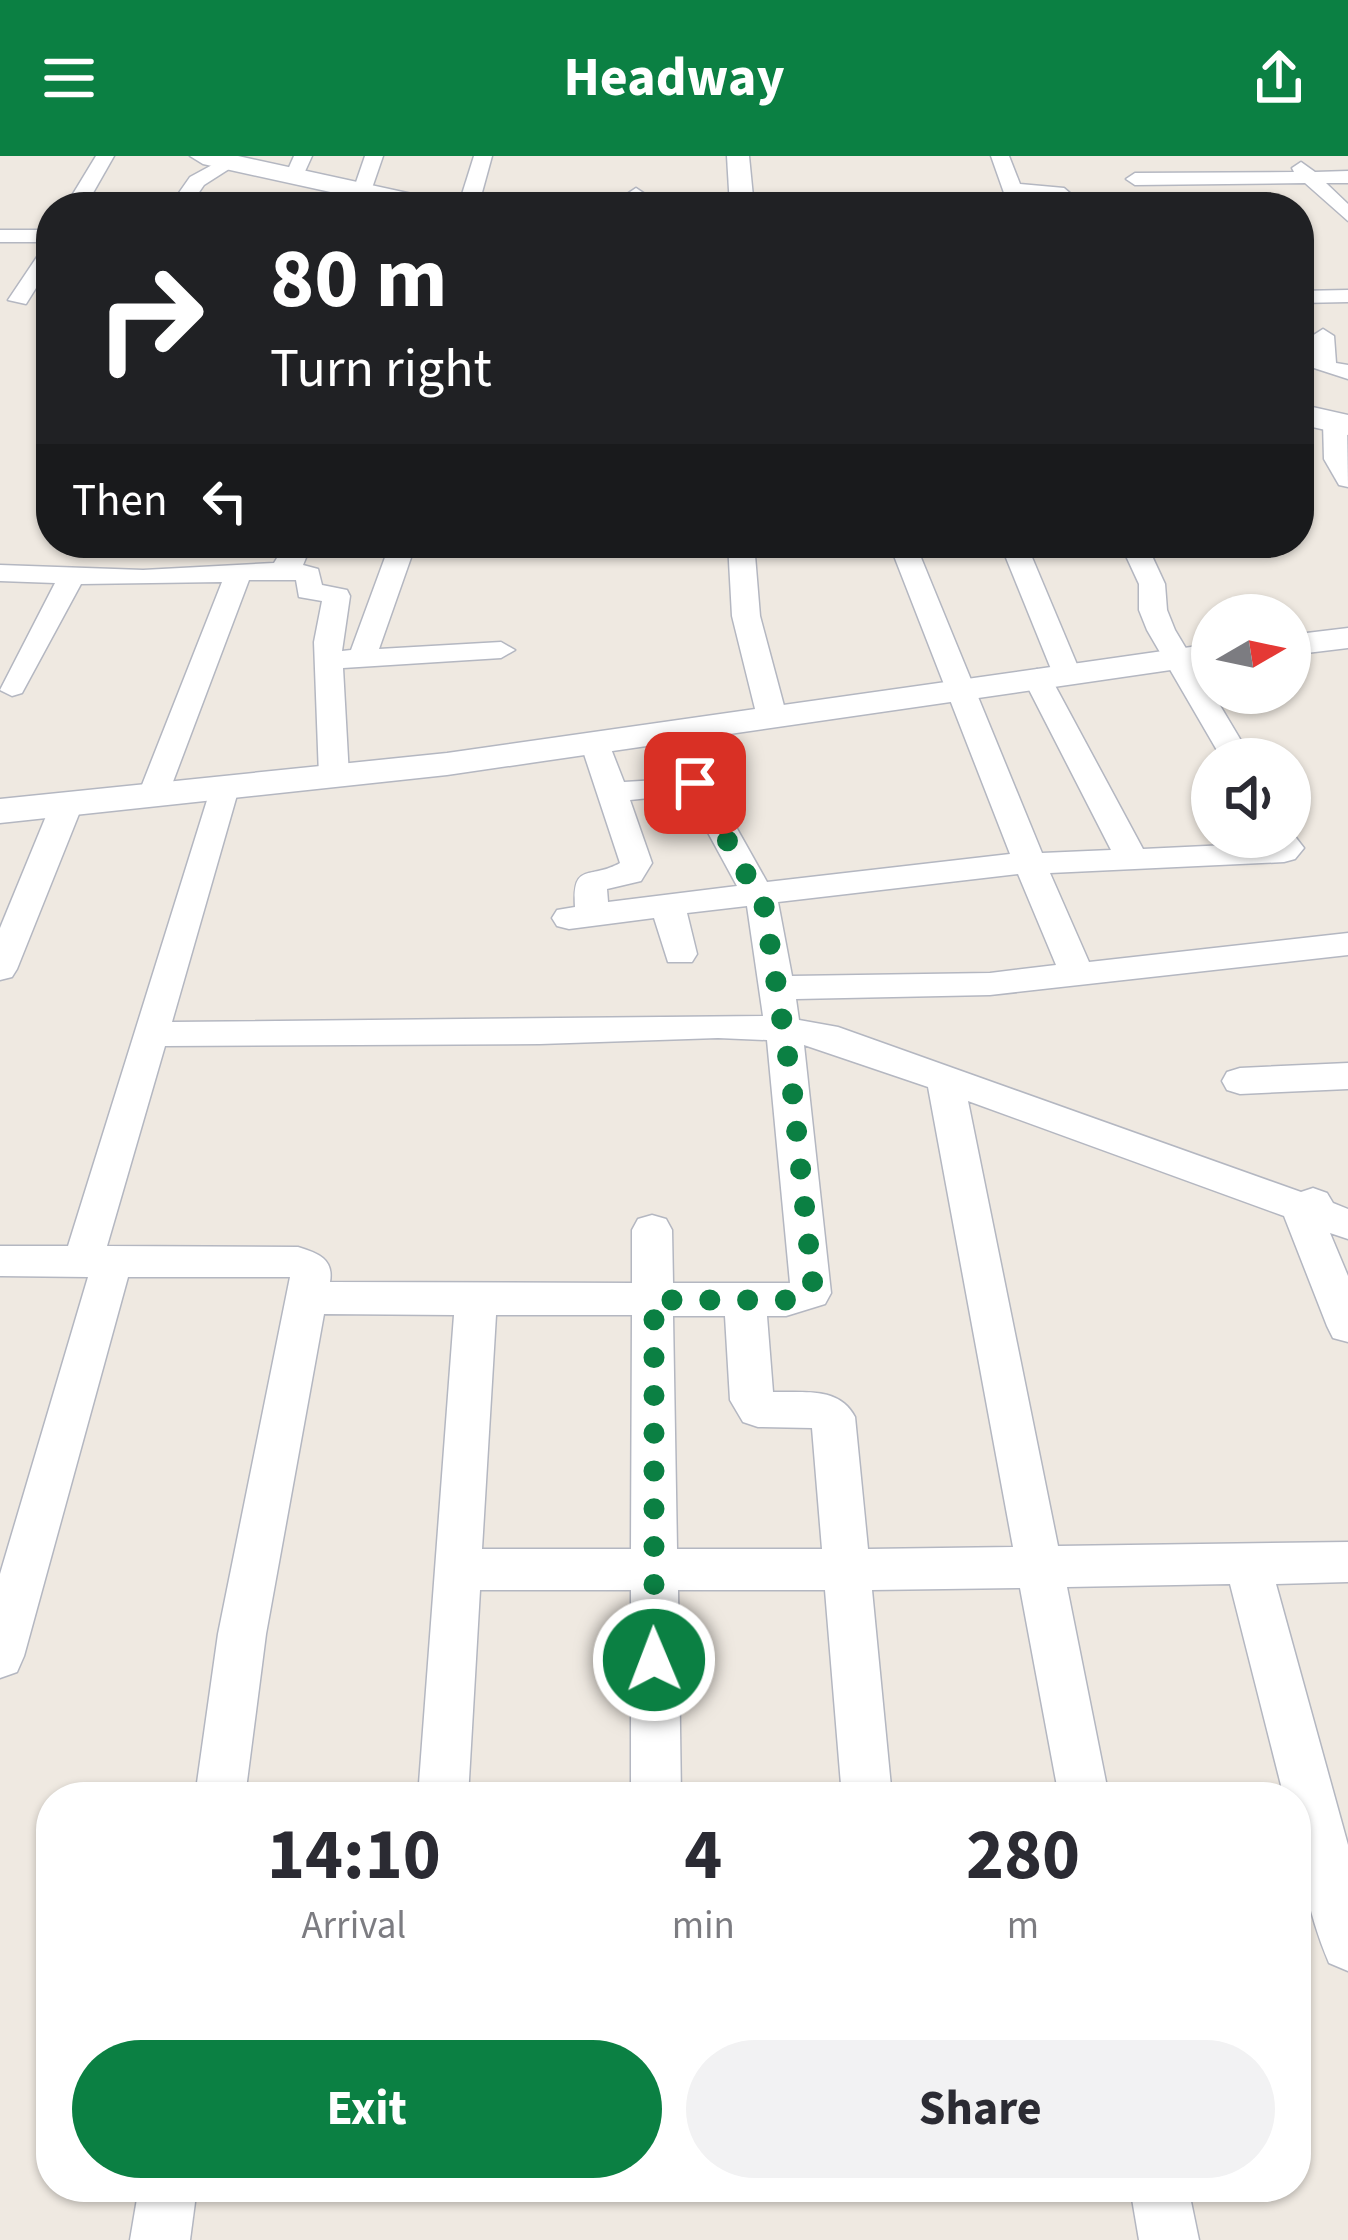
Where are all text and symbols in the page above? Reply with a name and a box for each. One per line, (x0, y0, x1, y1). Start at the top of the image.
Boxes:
text: Headway (563, 40, 785, 117)
icon: menu (36, 45, 102, 111)
icon: share (1246, 45, 1312, 111)
text: 80 m (270, 220, 448, 340)
icon: right (72, 240, 228, 396)
text: Turn right (270, 331, 492, 408)
icon: left (192, 468, 258, 534)
text: Then (72, 469, 168, 533)
north arrow (1191, 594, 1311, 714)
map controls (1191, 594, 1311, 858)
pin (644, 732, 746, 834)
button: sound (1191, 738, 1311, 858)
icon: arrive (662, 750, 728, 816)
position arrow (591, 1597, 717, 1723)
text: 14:10 (267, 1804, 441, 1907)
text: 4 (684, 1804, 722, 1907)
text: 280 (966, 1804, 1080, 1907)
text: Arrival (301, 1898, 406, 1954)
text: min (672, 1898, 735, 1954)
text: m (1007, 1898, 1039, 1954)
button: Exit (72, 2040, 662, 2178)
button: Share (686, 2040, 1275, 2178)

